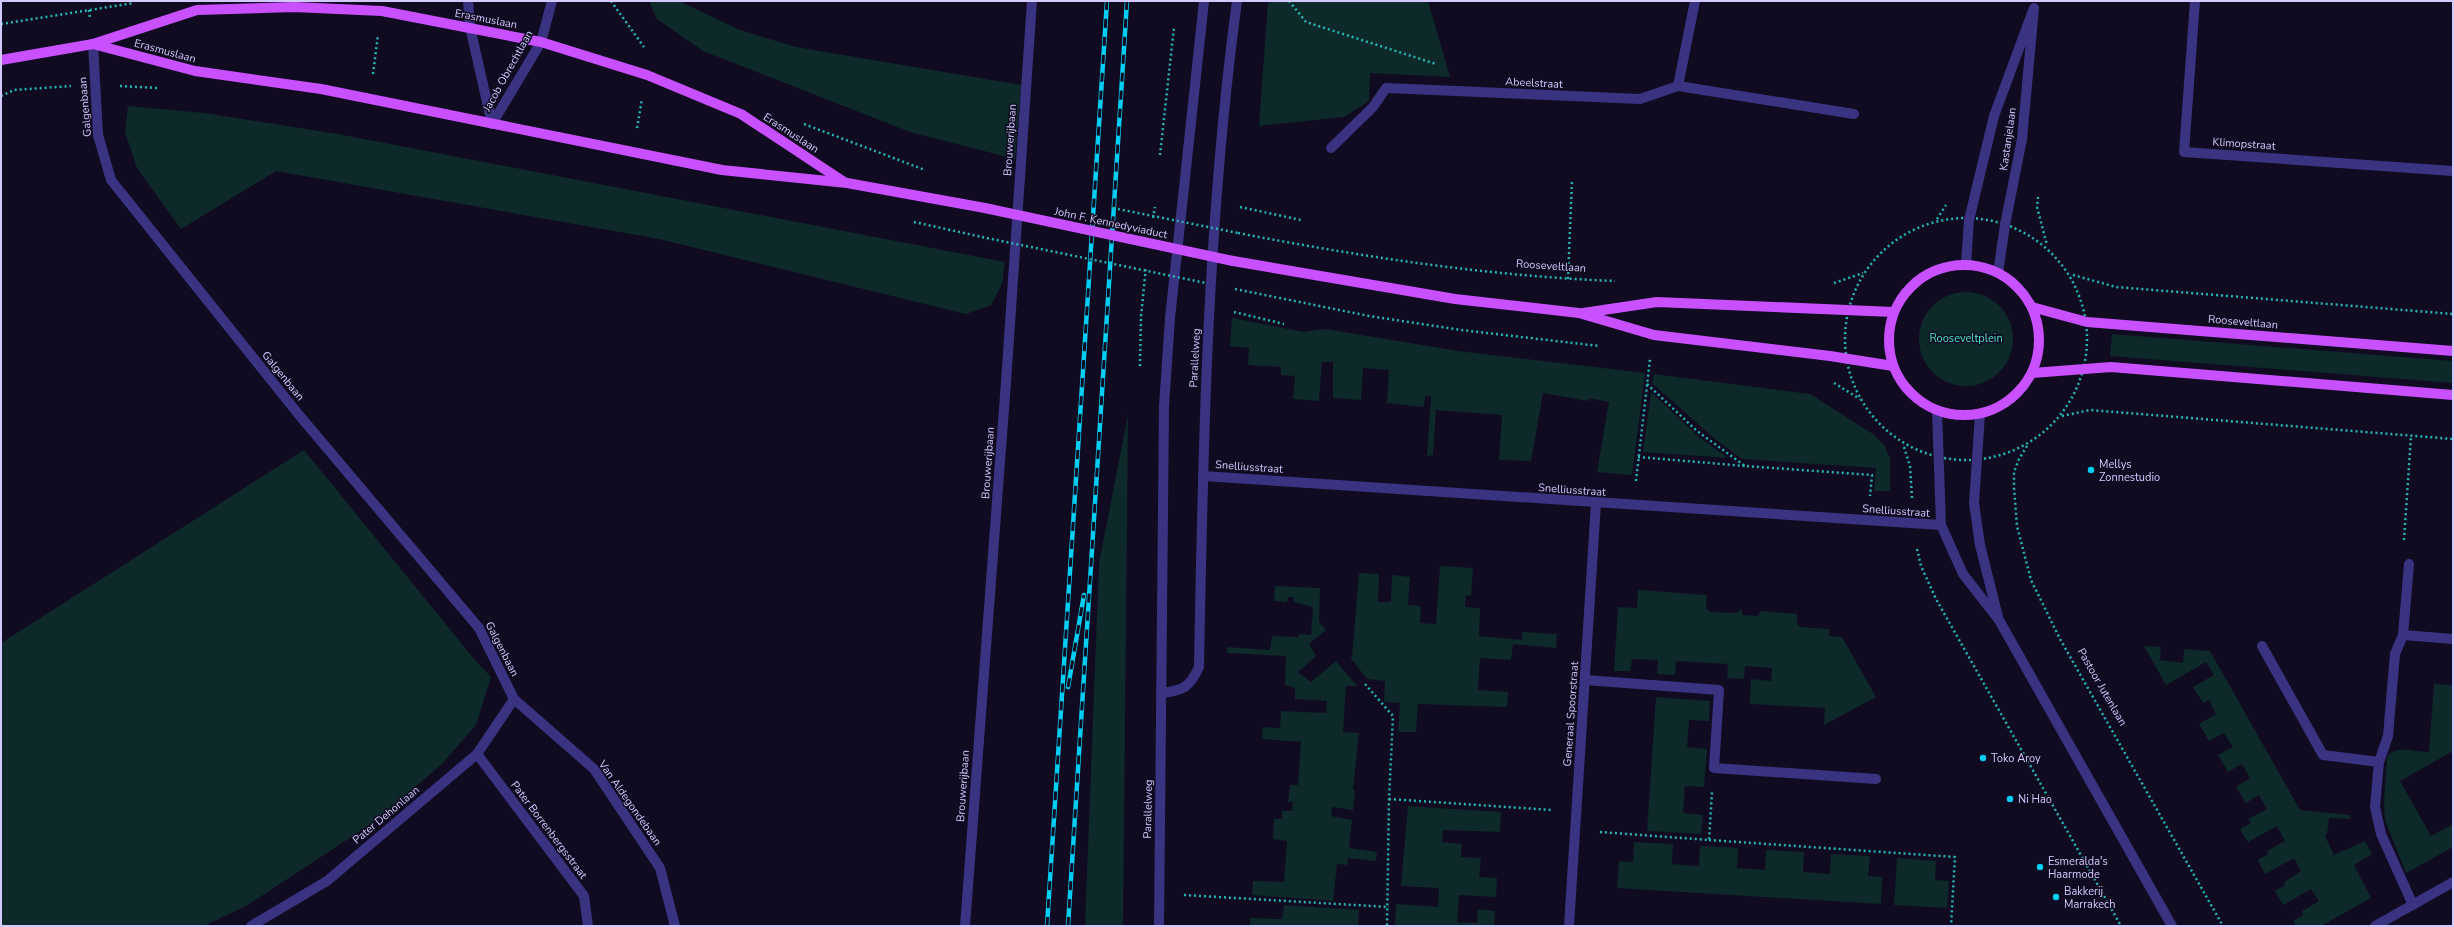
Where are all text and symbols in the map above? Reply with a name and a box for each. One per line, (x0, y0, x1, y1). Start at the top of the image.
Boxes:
street label: Erasmuslaan (453, 6, 519, 32)
street label: Jacob Obrechtlaan (479, 28, 537, 115)
street label: Erasmuslaan (132, 36, 198, 66)
street label: Abeelstraat (1505, 74, 1563, 92)
street label: Galgenbaan (75, 77, 95, 137)
street label: Brouwerijbaan (1000, 104, 1020, 176)
street label: Kastanjelaan (1996, 107, 2020, 171)
street label: Erasmuslaan (760, 109, 822, 157)
street label: Klimopstraat (2212, 134, 2276, 154)
street label: John F. Kennedyviaduct (1052, 204, 1169, 242)
street label: Rooseveltlaan (1515, 256, 1587, 276)
street label: Rooseveltlaan (2207, 311, 2279, 333)
street label: Parallelweg (1186, 328, 1204, 388)
park label: Rooseveltplein (1929, 331, 2003, 346)
street label: Galgenbaan (258, 348, 308, 404)
street label: Brouwerijbaan (978, 427, 998, 499)
street label: Snelliusstraat (1215, 457, 1284, 477)
place label: Mellys Zonnestudio (2099, 457, 2160, 485)
marker: Mellys Zonnestudio (2086, 465, 2096, 475)
street label: Snelliusstraat (1538, 480, 1607, 500)
street label: Snelliusstraat (1862, 501, 1931, 521)
street label: Galgenbaan (482, 619, 522, 679)
street label: Pastoor Jutenlaan (2074, 645, 2130, 729)
street label: Generaal Spoorstraat (1560, 661, 1582, 767)
street label: Brouwerijbaan (953, 750, 973, 822)
place label: Toko Aroy (1991, 751, 2041, 766)
marker: Toko Aroy (1978, 753, 1988, 763)
street label: Van Aldegondebaan (594, 757, 665, 849)
street label: Pater Borrenbergsstraat (507, 778, 591, 882)
street label: Parallelweg (1140, 779, 1156, 839)
street label: Pater Dehonlaan (349, 783, 423, 847)
place label: Ni Hao (2018, 792, 2052, 807)
marker: Ni Hao (2005, 794, 2015, 804)
place label: Esmeralda's Haarmode (2048, 854, 2108, 882)
marker: Esmeralda's Haarmode (2035, 862, 2045, 872)
place label: Bakkerij Marrakech (2064, 884, 2115, 912)
marker: Bakkerij Marrakech (2051, 892, 2061, 902)

